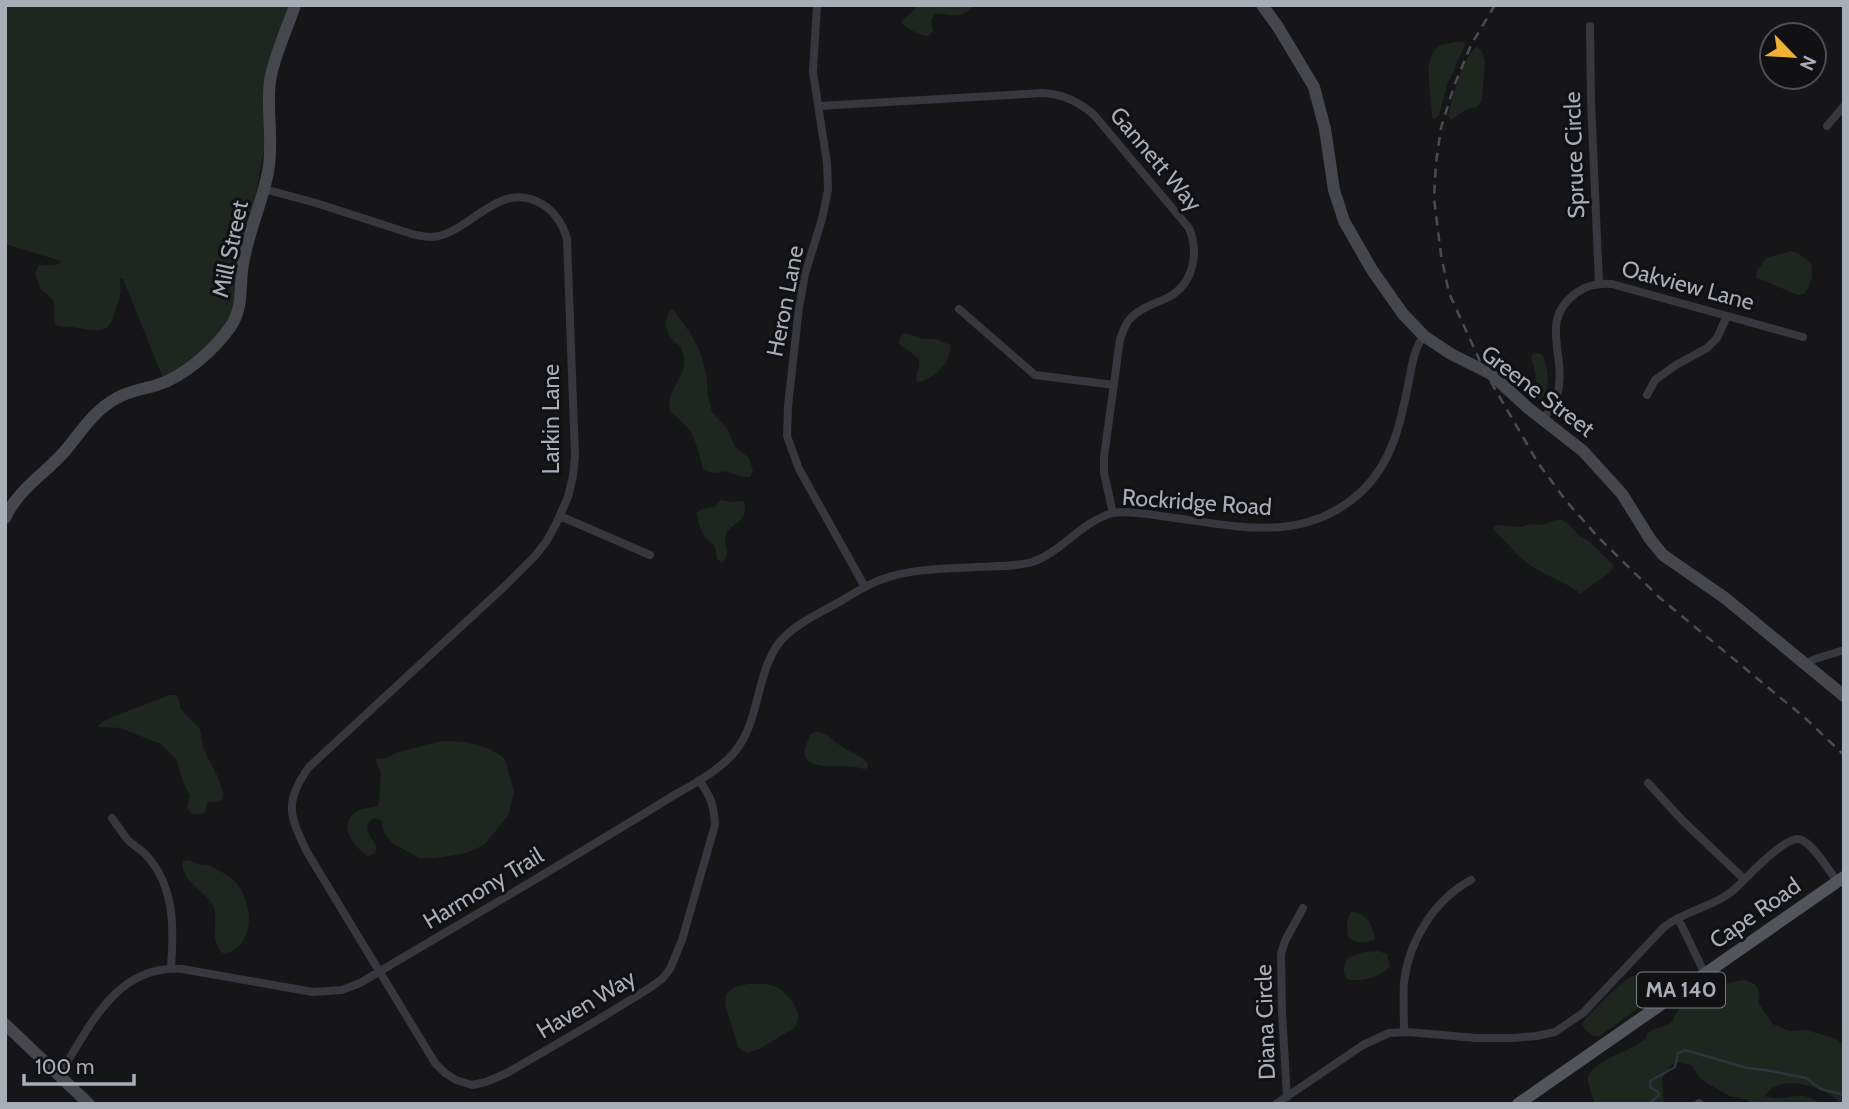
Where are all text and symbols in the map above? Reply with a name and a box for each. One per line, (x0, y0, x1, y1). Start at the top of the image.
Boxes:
north arrow (1758, 21, 1828, 91)
text: N (1795, 52, 1821, 74)
street label: Spruce Circle (1558, 91, 1590, 219)
street label: Gannett Way (1104, 101, 1208, 217)
street label: Mill Street (206, 198, 254, 300)
street label: Heron Lane (761, 243, 810, 359)
street label: Oakview Lane (1619, 254, 1757, 316)
street label: Greene Street (1476, 339, 1600, 443)
street label: Larkin Lane (537, 364, 565, 474)
street label: Rockridge Road (1121, 483, 1273, 521)
street label: Harmony Trail (418, 841, 549, 935)
street label: Cape Road (1704, 871, 1806, 955)
street label: Haven Way (531, 963, 641, 1044)
street label: Diana Circle (1249, 963, 1281, 1080)
road number: MA 140 (1637, 972, 1725, 1007)
scale bar (24, 1042, 135, 1086)
text: 100 m (35, 1054, 94, 1079)

